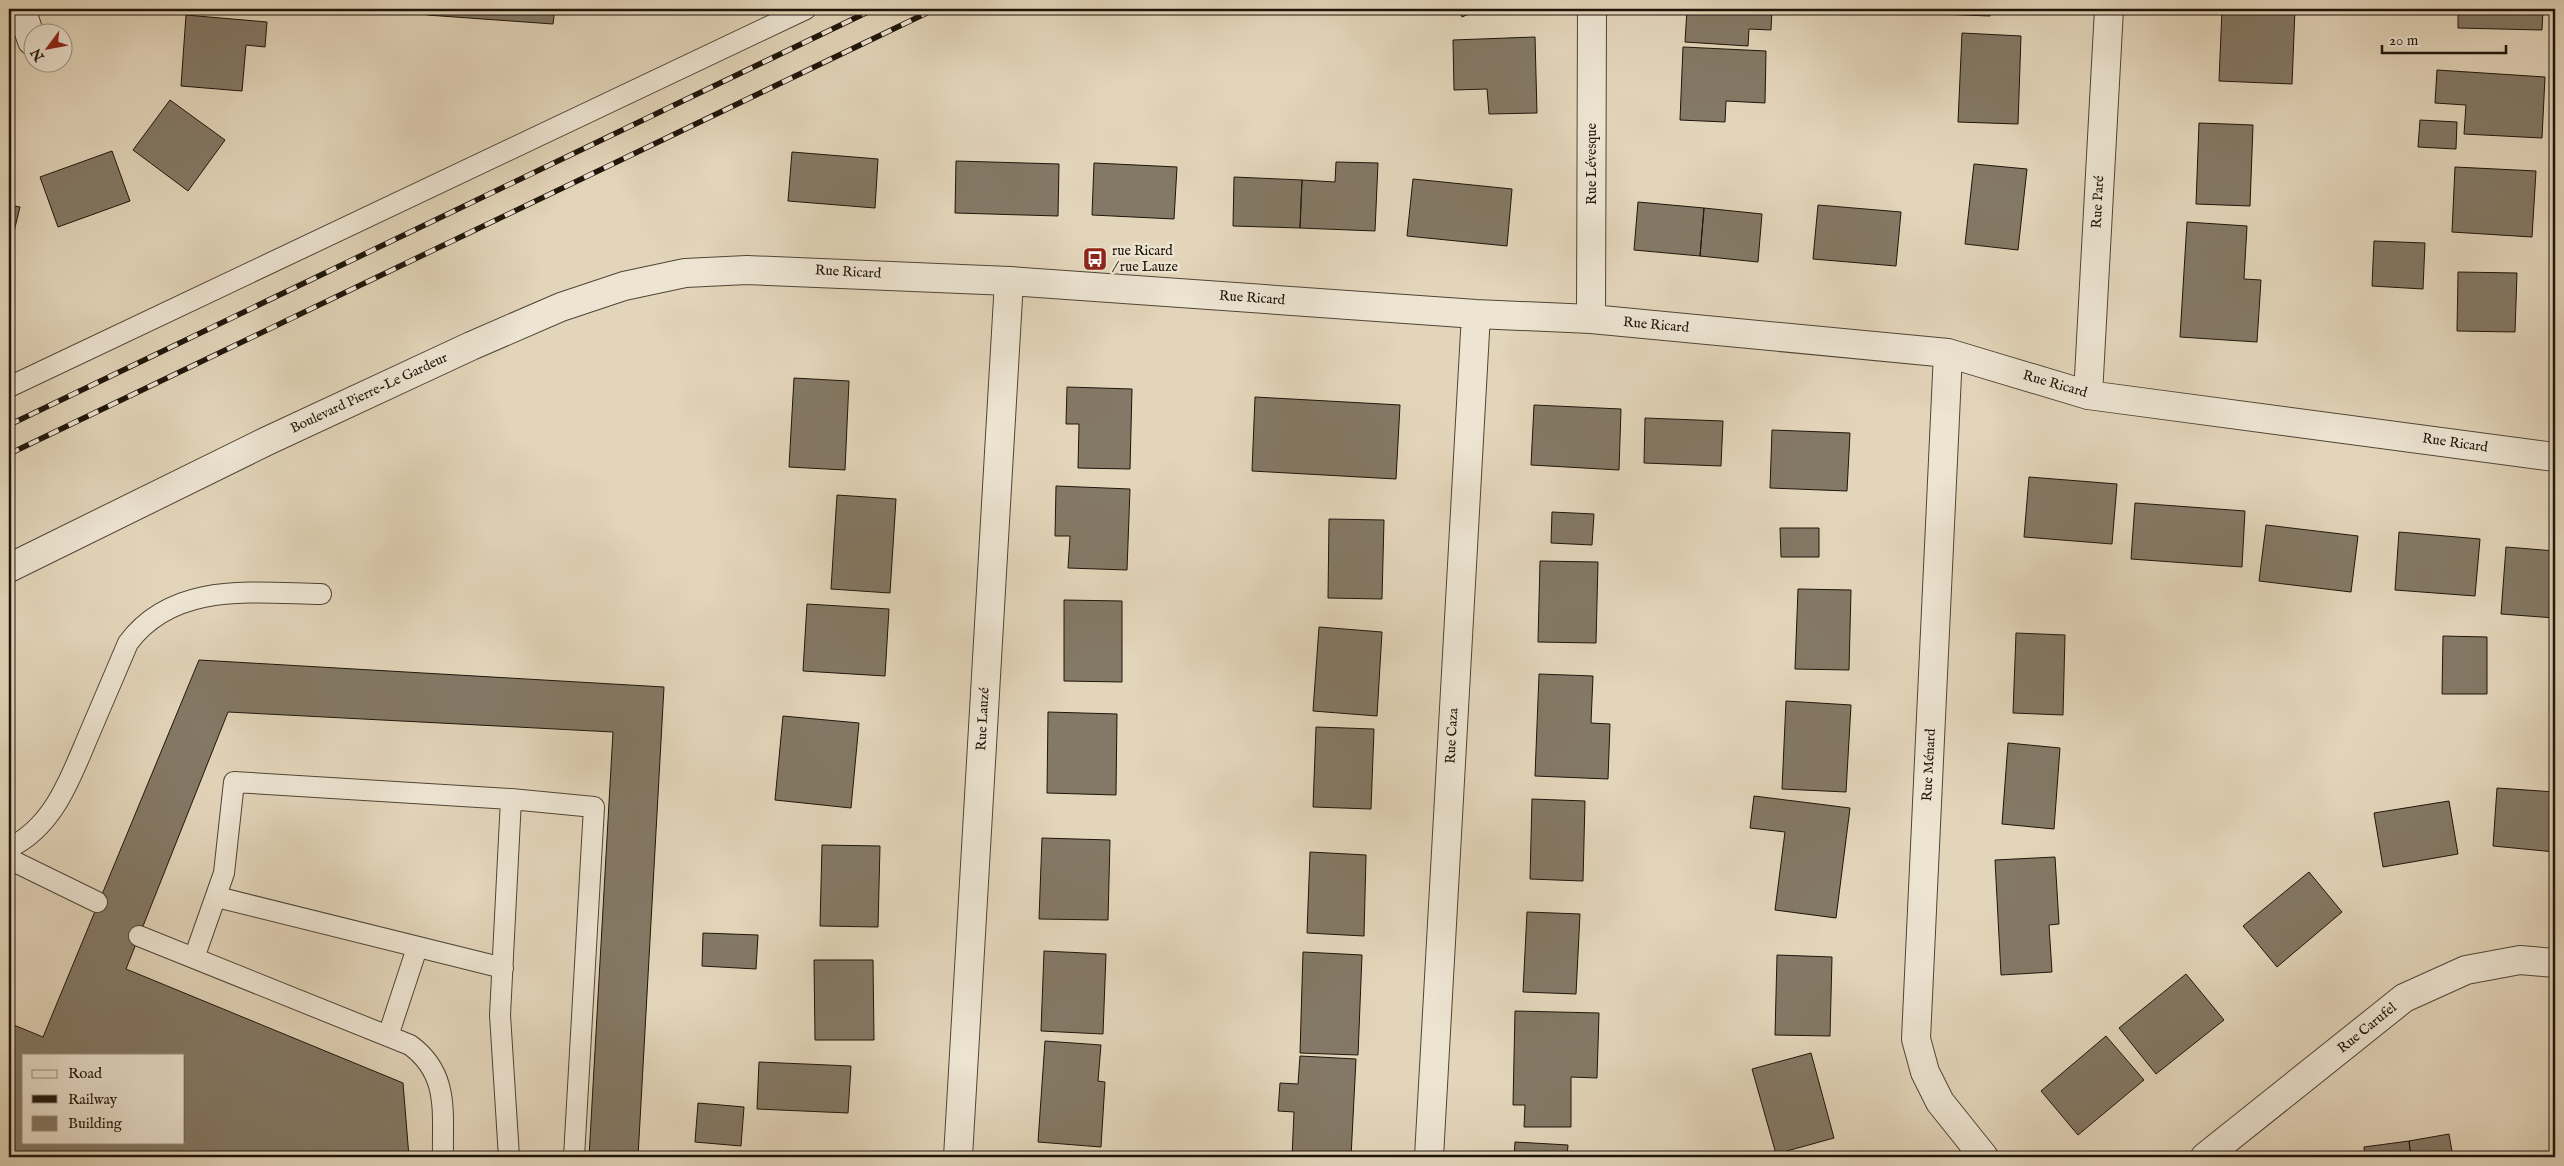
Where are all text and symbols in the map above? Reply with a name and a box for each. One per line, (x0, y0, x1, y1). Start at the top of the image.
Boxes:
north arrow (22, 22, 72, 72)
scale bar (2382, 22, 2505, 54)
text: 20 m (2389, 31, 2419, 50)
text: N (27, 44, 49, 65)
street label: Rue Lévesque (1583, 122, 1601, 205)
street label: Rue Paré (2088, 175, 2108, 229)
place label: rue Ricard / rue Lauze (1112, 242, 1178, 276)
bus stop icon: rue Ricard / rue Lauze (1082, 246, 1108, 272)
street label: Rue Ricard (814, 261, 882, 283)
street label: Rue Ricard (1218, 287, 1286, 309)
street label: Rue Ricard (1622, 313, 1690, 337)
street label: Boulevard Pierre-Le Gardeur (287, 349, 451, 437)
street label: Rue Ricard (2021, 366, 2090, 402)
street label: Rue Ricard (2421, 429, 2490, 457)
street label: Rue Lauzé (972, 686, 994, 751)
street label: Rue Caza (1442, 707, 1463, 764)
street label: Rue Ménard (1918, 728, 1940, 802)
street label: Rue Carufel (2334, 999, 2400, 1057)
legend (22, 1054, 185, 1144)
text: Road (68, 1064, 103, 1083)
text: Railway (68, 1090, 118, 1109)
text: Building (68, 1114, 123, 1133)

